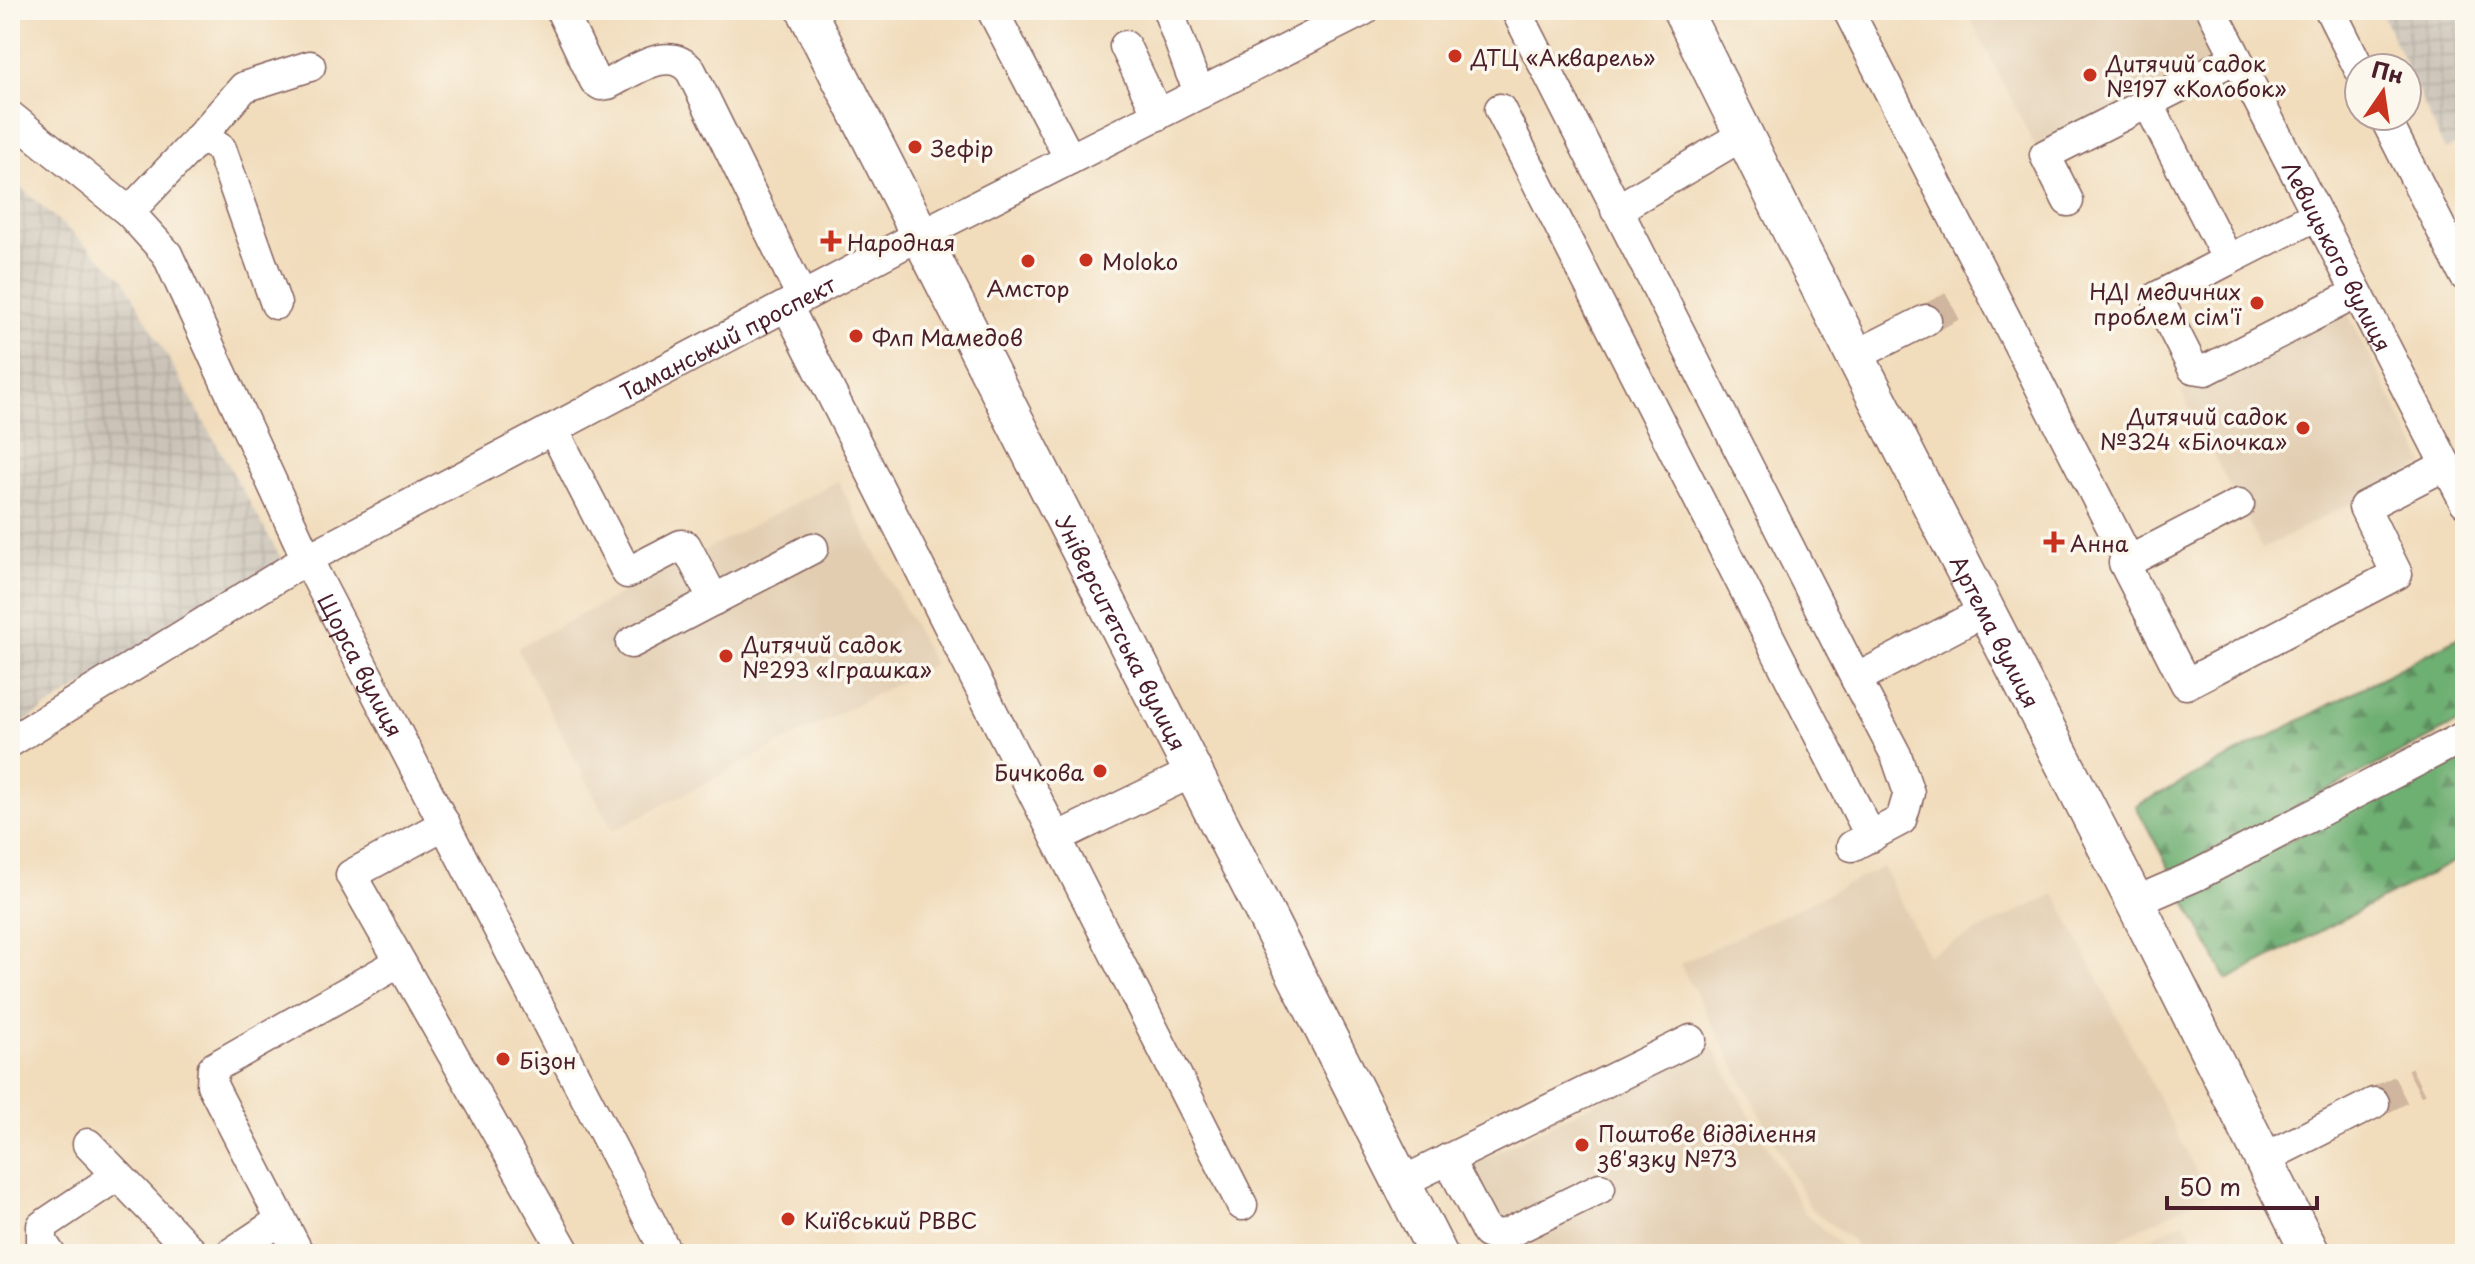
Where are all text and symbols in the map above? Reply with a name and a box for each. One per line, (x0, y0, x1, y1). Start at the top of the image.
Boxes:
place label: ДТЦ «Акварель» (1470, 40, 1655, 73)
place label: Дитячий садок №197 «Колобок» (2105, 46, 2287, 104)
marker: ДТЦ «Акварель» (1446, 47, 1464, 65)
text: Пн (2369, 51, 2407, 91)
north arrow (2343, 52, 2423, 132)
marker: Дитячий садок №197 «Колобок» (2081, 66, 2099, 84)
place label: Зефір (931, 131, 993, 164)
marker: Зефір (906, 138, 924, 156)
street label: Левицького вулиця (2275, 154, 2401, 357)
place label: Народная (847, 225, 955, 258)
marker: Народная (822, 232, 840, 250)
place label: Moloko (1102, 244, 1178, 277)
marker: Moloko (1077, 251, 1095, 269)
marker: Амстор (1019, 252, 1037, 270)
street label: Таманський проспект (613, 266, 841, 408)
place label: Амстор (986, 271, 1070, 304)
place label: НДІ медичних проблем сім'ї (2089, 274, 2242, 332)
marker: НДІ медичних проблем сім'ї (2248, 294, 2266, 312)
place label: Флп Мамедов (872, 320, 1023, 353)
marker: Флп Мамедов (847, 327, 865, 345)
place label: Дитячий садок №324 «Білочка» (2100, 399, 2288, 457)
marker: Дитячий садок №324 «Білочка» (2294, 419, 2312, 437)
street label: Університетська вулиця (1048, 509, 1196, 756)
place label: Анна (2070, 526, 2129, 559)
marker: Анна (2045, 533, 2063, 551)
street label: Артема вулиця (1943, 549, 2049, 713)
street label: Щорса вулиця (311, 587, 413, 742)
place label: Дитячий садок №293 «Іграшка» (741, 627, 932, 685)
marker: Дитячий садок №293 «Іграшка» (717, 647, 735, 665)
place label: Бичкова (994, 755, 1084, 788)
marker: Бичкова (1091, 762, 1109, 780)
place label: Бізон (519, 1043, 576, 1076)
marker: Бізон (494, 1050, 512, 1068)
place label: Поштове відділення зв'язку №73 (1597, 1116, 1817, 1174)
marker: Поштове відділення зв'язку №73 (1573, 1136, 1591, 1154)
scale bar (2167, 1160, 2317, 1210)
text: 50 m (2179, 1168, 2241, 1204)
place label: Київський РВВС (804, 1203, 978, 1236)
marker: Київський РВВС (779, 1210, 797, 1228)

